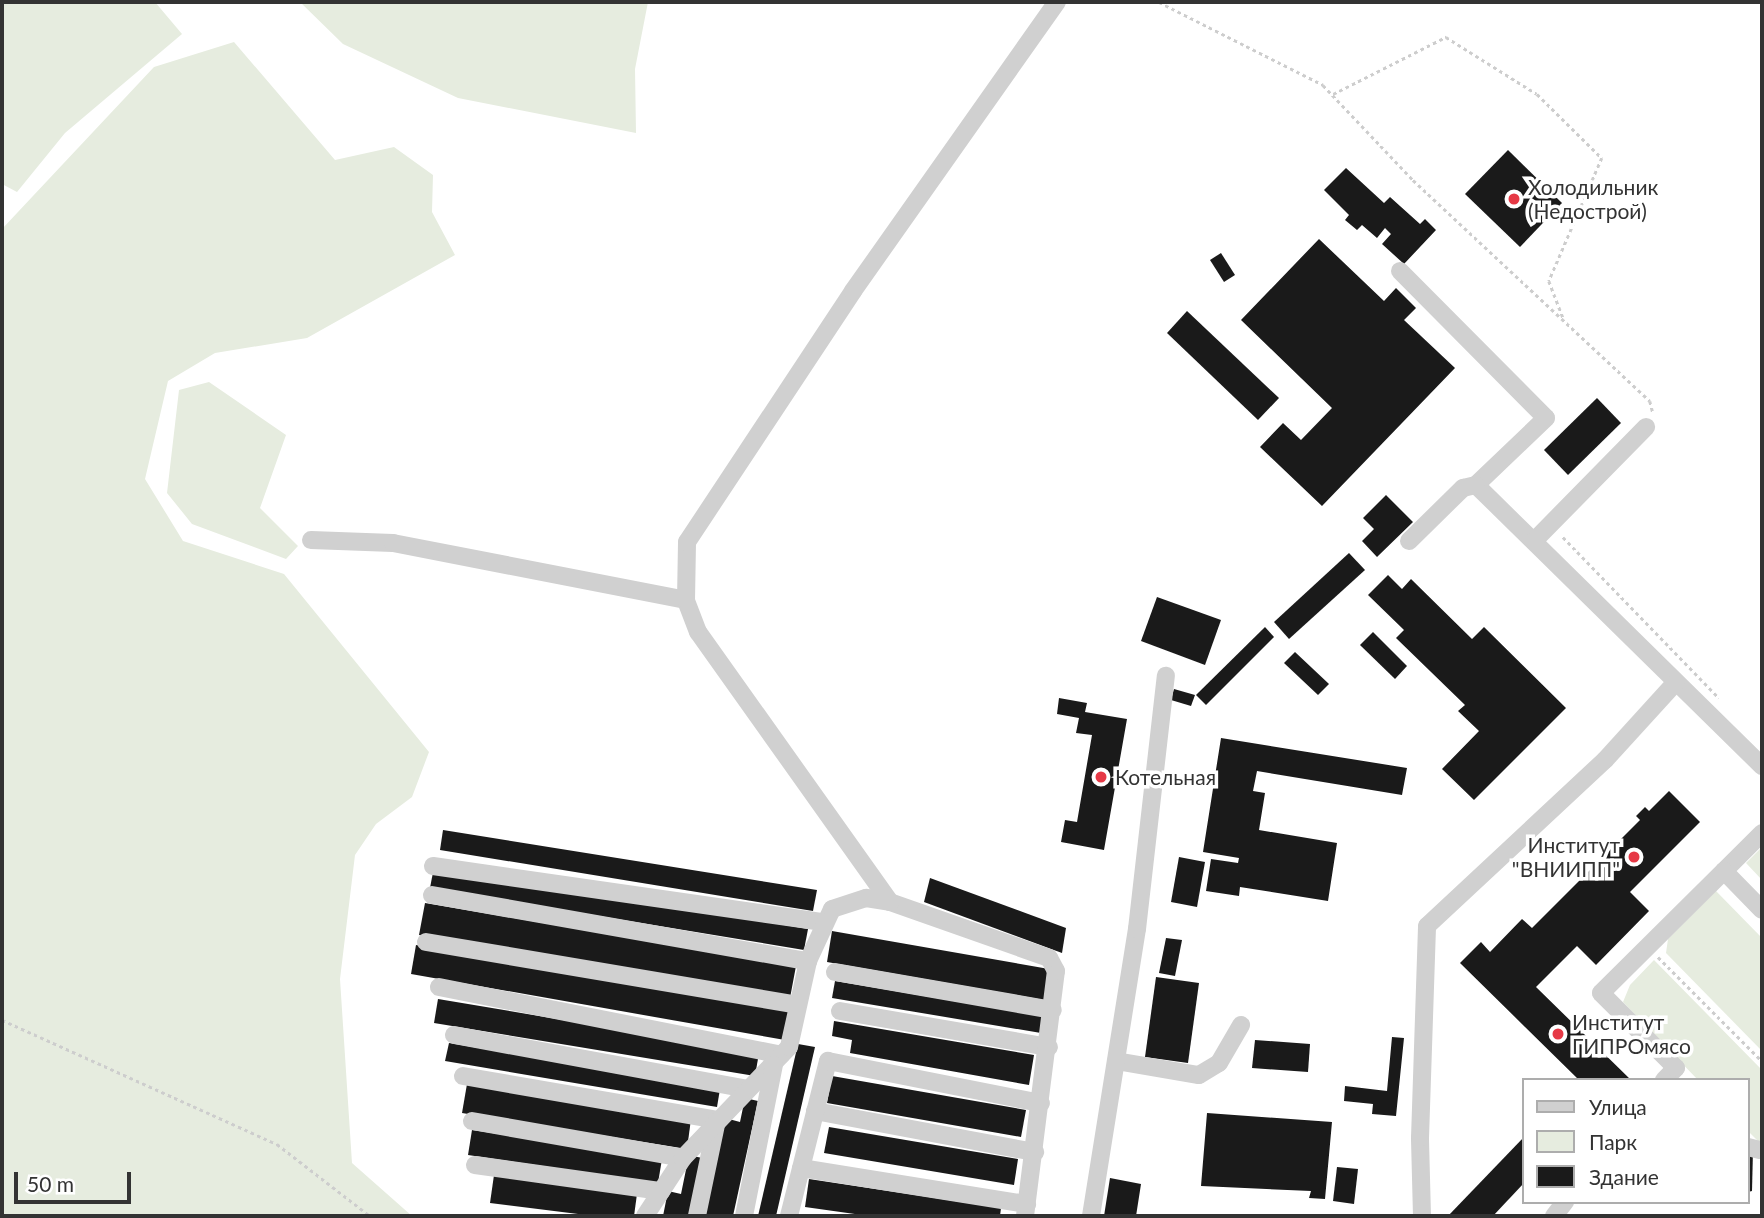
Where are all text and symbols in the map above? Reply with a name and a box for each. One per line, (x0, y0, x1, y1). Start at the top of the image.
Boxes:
place label: Холодильник (Недострой) (1528, 174, 1658, 224)
marker: Холодильник (Недострой) (1506, 191, 1522, 207)
place label: Котельная (1115, 764, 1216, 790)
marker: Котельная (1093, 769, 1109, 785)
place label: Институт "ВНИИПП" (1512, 832, 1620, 882)
marker: Институт "ВНИИПП" (1626, 849, 1642, 865)
place label: Институт ГИПРОмясо (1572, 1009, 1691, 1059)
marker: Институт ГИПРОмясо (1550, 1026, 1566, 1042)
legend (1522, 1078, 1750, 1204)
text: Улица (1589, 1094, 1647, 1119)
text: Парк (1589, 1129, 1637, 1154)
scale bar (18, 1158, 135, 1202)
text: Здание (1589, 1164, 1659, 1189)
text: 50 m (27, 1171, 74, 1196)

